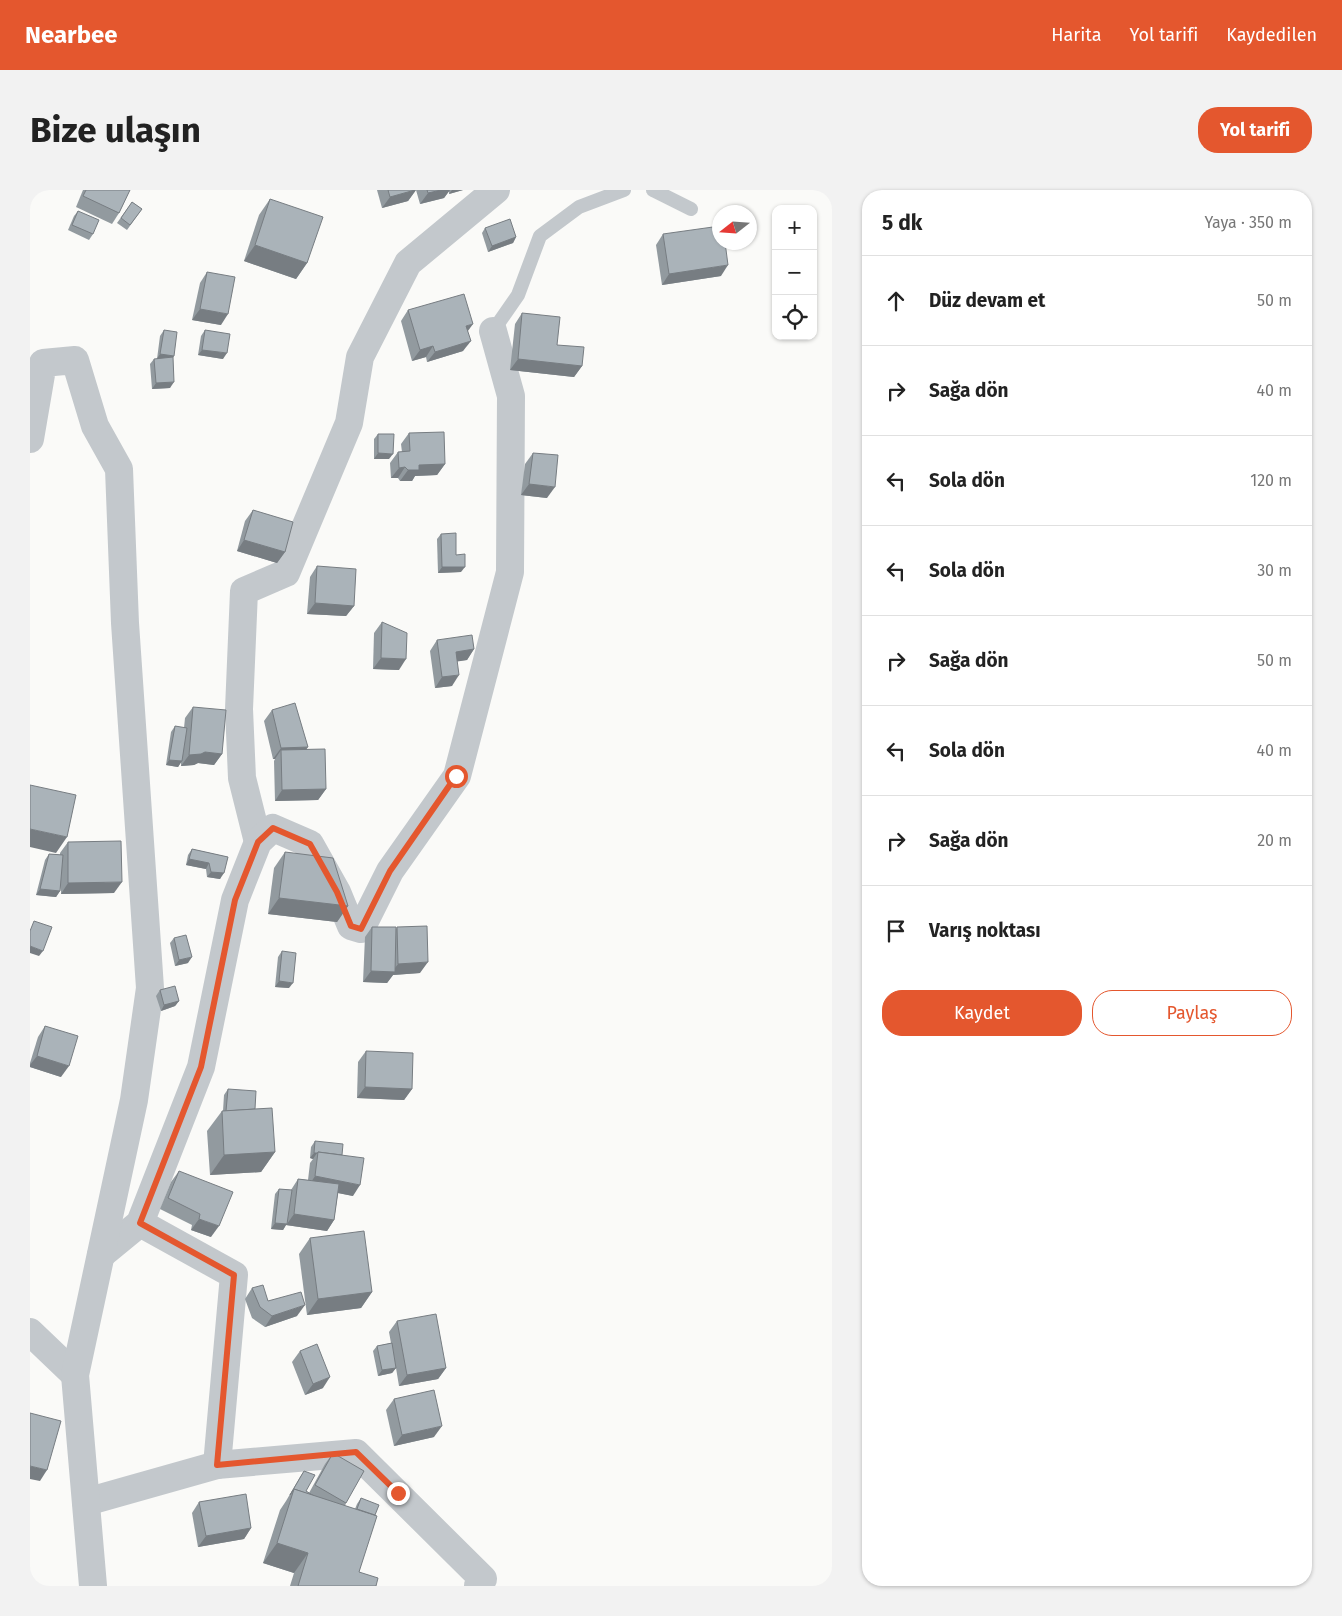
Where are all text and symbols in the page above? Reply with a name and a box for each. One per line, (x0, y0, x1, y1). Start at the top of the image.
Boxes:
text: Nearbee (25, 21, 118, 49)
text: Harita (1051, 24, 1102, 46)
text: Yol tarifi (1130, 24, 1198, 46)
text: Kaydedilen (1226, 24, 1317, 46)
button: Yol tarifi (1198, 107, 1312, 153)
text: Bize ulaşın (30, 109, 201, 151)
north arrow (712, 205, 757, 250)
map controls (772, 205, 817, 340)
button: + (772, 205, 817, 250)
text: 5 dk (882, 210, 922, 236)
text: Yaya · 350 m (1204, 213, 1292, 232)
button: − (772, 250, 817, 295)
icon: ahead (882, 287, 910, 315)
text: Düz devam et (929, 289, 1045, 312)
text: 50 m (1257, 291, 1292, 310)
button: locate (772, 295, 817, 340)
icon: right (882, 377, 910, 405)
text: Sağa dön (929, 379, 1009, 402)
text: 40 m (1257, 381, 1292, 400)
icon: left (882, 467, 910, 495)
text: Sola dön (929, 469, 1005, 492)
text: 120 m (1250, 471, 1292, 490)
icon: left (882, 557, 910, 585)
text: Sola dön (929, 559, 1005, 582)
text: 30 m (1257, 561, 1292, 580)
icon: right (882, 647, 910, 675)
text: Sağa dön (929, 649, 1009, 672)
text: 50 m (1257, 651, 1292, 670)
icon: left (882, 737, 910, 765)
text: Sola dön (929, 739, 1005, 762)
text: 40 m (1257, 741, 1292, 760)
route start (445, 765, 468, 788)
icon: right (882, 827, 910, 855)
text: Sağa dön (929, 829, 1009, 852)
text: 20 m (1257, 831, 1292, 850)
icon: arrive (882, 917, 910, 945)
text: Varış noktası (929, 919, 1041, 942)
button: Kaydet (882, 990, 1082, 1036)
button: Paylaş (1092, 990, 1292, 1036)
route end (387, 1482, 410, 1505)

